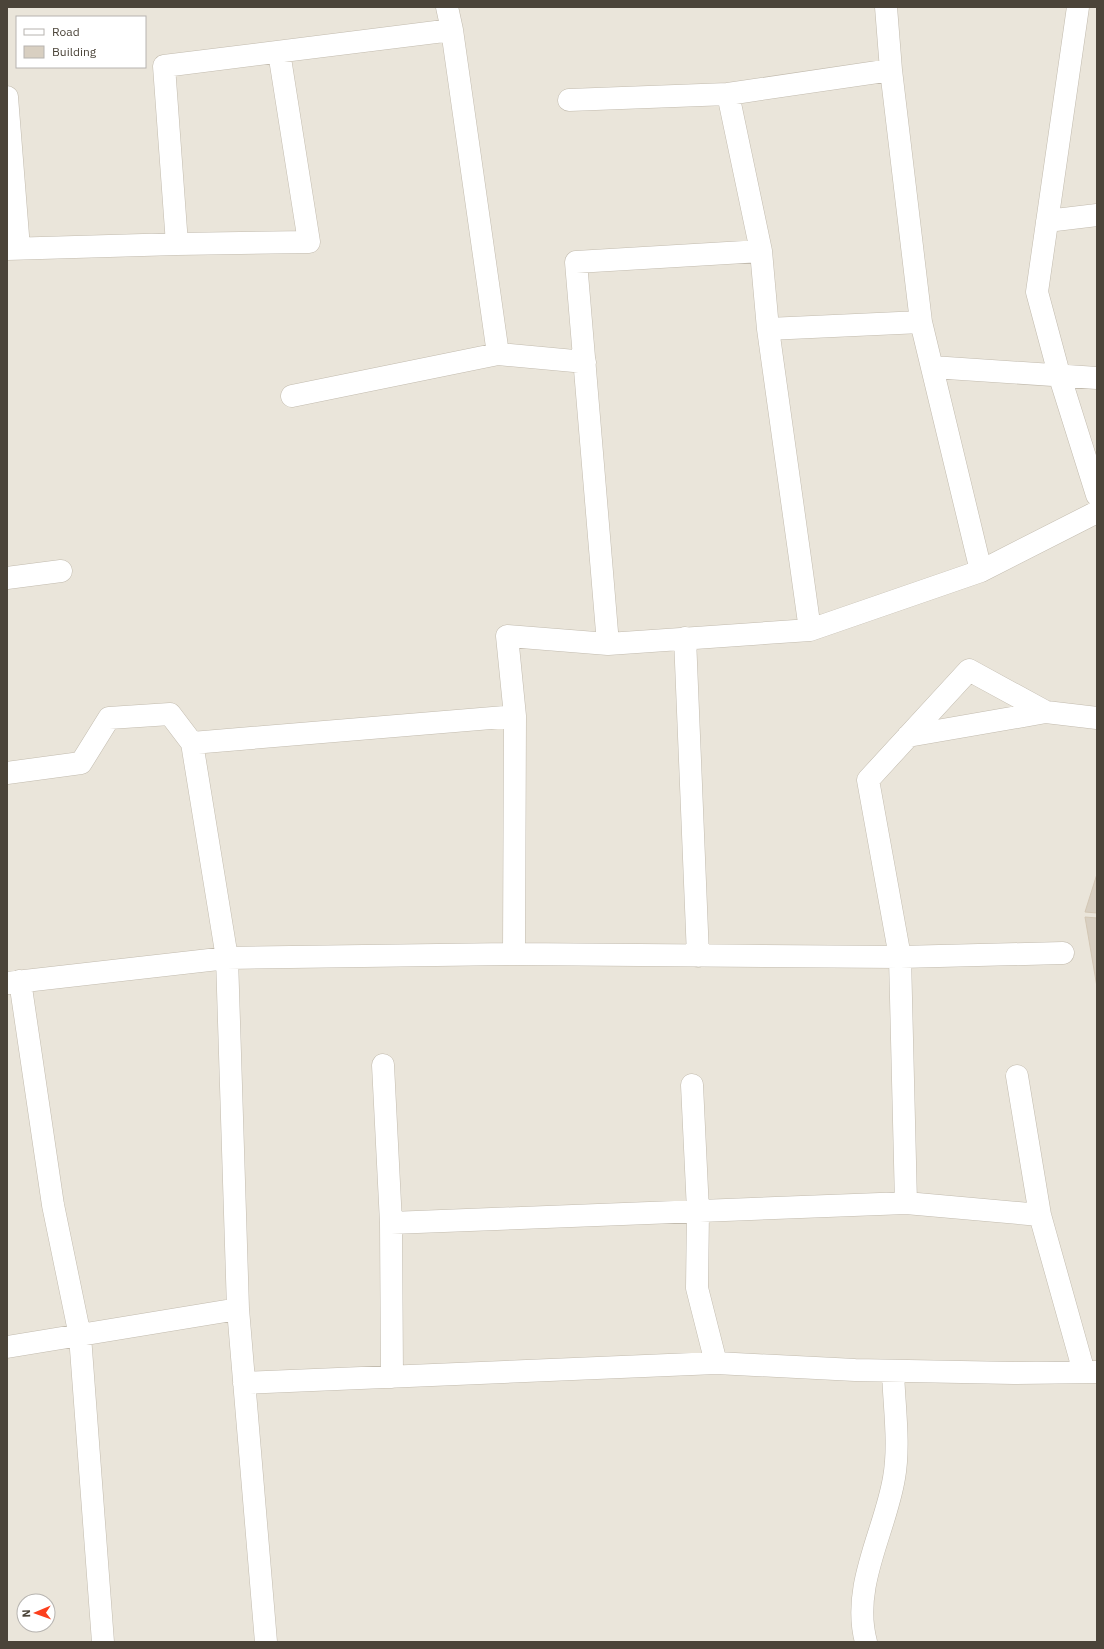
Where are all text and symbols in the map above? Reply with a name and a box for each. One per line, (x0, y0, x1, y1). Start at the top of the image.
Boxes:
legend (16, 16, 146, 68)
text: Road (52, 24, 80, 39)
text: Building (52, 44, 97, 59)
north arrow (16, 1593, 56, 1633)
text: N (19, 1609, 33, 1618)

